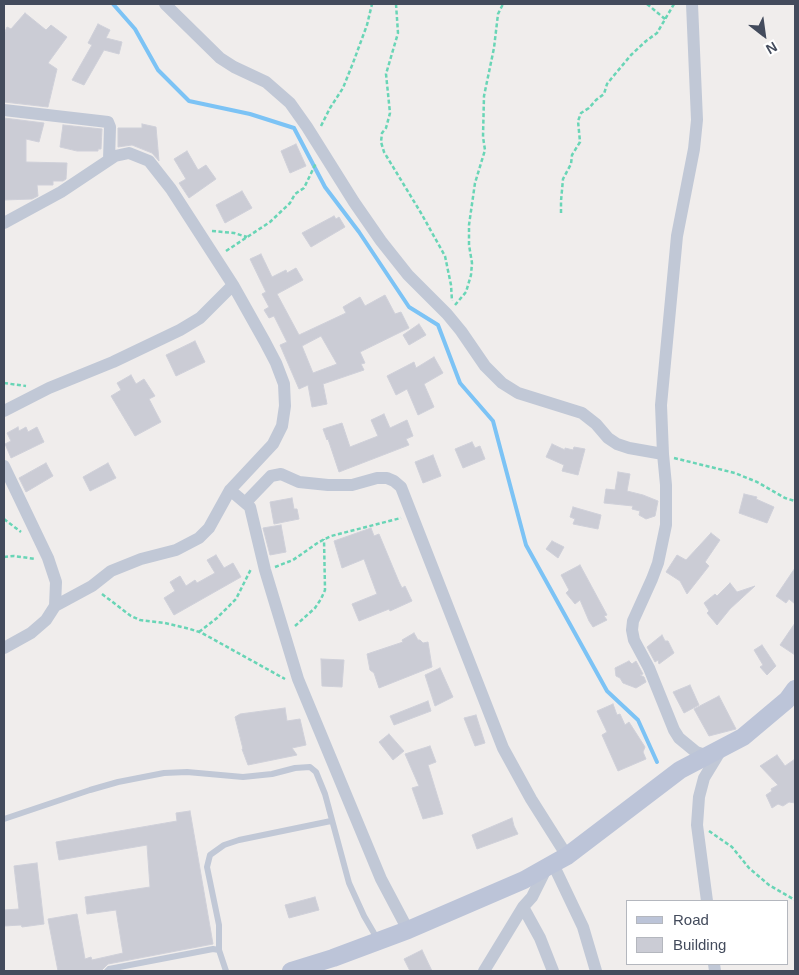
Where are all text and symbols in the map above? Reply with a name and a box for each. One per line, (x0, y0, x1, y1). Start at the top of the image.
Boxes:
north arrow (739, 10, 789, 60)
text: N (763, 39, 780, 57)
legend (626, 900, 789, 965)
text: Road (673, 911, 709, 928)
text: Building (673, 936, 726, 953)

